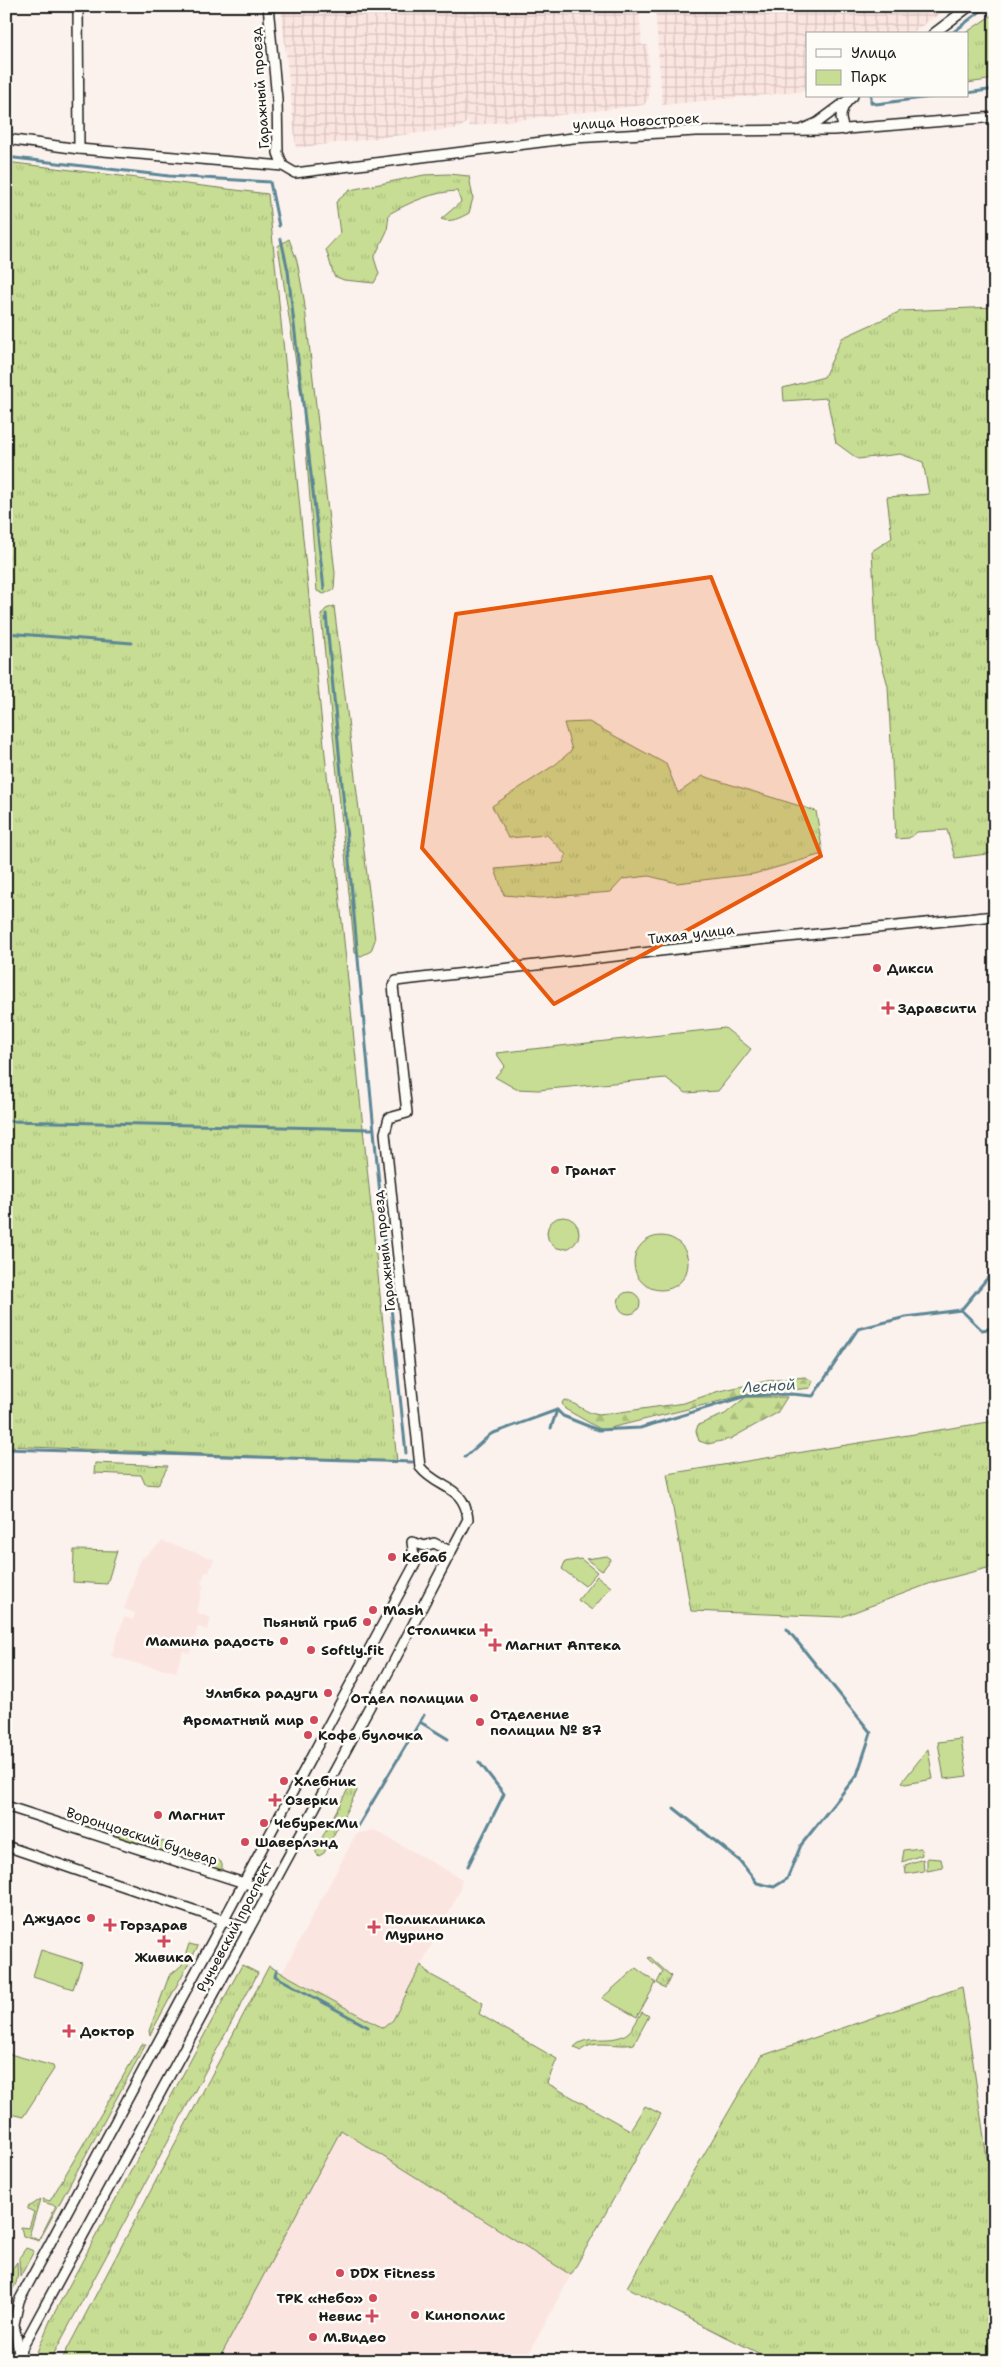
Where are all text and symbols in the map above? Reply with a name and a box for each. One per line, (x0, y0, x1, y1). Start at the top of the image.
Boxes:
street label: Гаражный проезд (247, 27, 273, 149)
legend (806, 32, 968, 98)
text: Улица (851, 43, 897, 63)
text: Парк (851, 67, 887, 87)
street label: улица Новостроек (572, 109, 700, 133)
street label: Тихая улица (647, 920, 736, 948)
place label: Дикси (887, 959, 934, 977)
marker: Дикси (871, 962, 883, 974)
place label: Здравсити (898, 999, 977, 1017)
marker: Здравсити (882, 1002, 894, 1014)
place label: Гранат (565, 1161, 617, 1179)
marker: Гранат (549, 1164, 561, 1176)
street label: Гаражный проезд (369, 1189, 399, 1312)
water label: Лесной (741, 1375, 796, 1397)
place label: Кебаб (402, 1548, 447, 1566)
marker: Кебаб (386, 1551, 398, 1563)
place label: Mash (383, 1601, 424, 1619)
marker: Mash (367, 1604, 379, 1616)
place label: Пьяный гриб (263, 1613, 357, 1631)
marker: Пьяный гриб (361, 1616, 373, 1628)
place label: Столички (407, 1621, 476, 1639)
marker: Столички (480, 1624, 492, 1636)
place label: Мамина радость (145, 1632, 274, 1650)
marker: Мамина радость (278, 1635, 290, 1647)
place label: Магнит Аптека (505, 1636, 621, 1654)
marker: Магнит Аптека (489, 1639, 501, 1651)
place label: Softly.fit (321, 1641, 384, 1659)
marker: Softly.fit (305, 1644, 317, 1656)
place label: Улыбка радуги (206, 1684, 318, 1702)
marker: Улыбка радуги (322, 1687, 334, 1699)
place label: Отдел полиции (350, 1689, 464, 1707)
marker: Отдел полиции (468, 1692, 480, 1704)
place label: Отделение полиции № 87 (490, 1705, 602, 1739)
place label: Ароматный мир (183, 1711, 304, 1729)
marker: Ароматный мир (308, 1714, 320, 1726)
marker: Отделение полиции № 87 (474, 1716, 486, 1728)
place label: Кофе булочка (318, 1726, 423, 1744)
marker: Кофе булочка (302, 1729, 314, 1741)
place label: Хлебник (294, 1772, 356, 1790)
marker: Хлебник (278, 1775, 290, 1787)
place label: Озерки (285, 1791, 338, 1809)
marker: Озерки (269, 1794, 281, 1806)
street label: Воронцовский бульвар (64, 1803, 220, 1869)
place label: Магнит (168, 1806, 226, 1824)
marker: Магнит (152, 1809, 164, 1821)
place label: ЧебурекМи (274, 1814, 359, 1832)
marker: ЧебурекМи (258, 1817, 270, 1829)
place label: Шаверлэнд (255, 1833, 338, 1851)
marker: Шаверлэнд (239, 1836, 251, 1848)
street label: Ручьевский проспект (192, 1858, 276, 1995)
place label: Джудос (23, 1909, 81, 1927)
place label: Поликлиника Мурино (385, 1910, 486, 1944)
marker: Джудос (85, 1912, 97, 1924)
place label: Горздрав (120, 1916, 188, 1934)
marker: Горздрав (104, 1919, 116, 1931)
marker: Поликлиника Мурино (367, 1920, 381, 1934)
marker: Живика (158, 1935, 170, 1947)
place label: Живика (135, 1948, 194, 1966)
place label: Доктор (80, 2022, 134, 2040)
marker: Доктор (62, 2024, 76, 2038)
place label: DDX Fitness (350, 2264, 435, 2282)
marker: DDX Fitness (334, 2267, 346, 2279)
place label: ТРК «Небо» (276, 2289, 363, 2307)
marker: ТРК «Небо» (367, 2292, 379, 2304)
place label: Кинополис (425, 2306, 505, 2324)
place label: Невис (319, 2307, 362, 2325)
marker: Кинополис (409, 2309, 421, 2321)
marker: Невис (366, 2310, 378, 2322)
place label: М.Видео (323, 2328, 386, 2346)
marker: М.Видео (307, 2331, 319, 2343)

